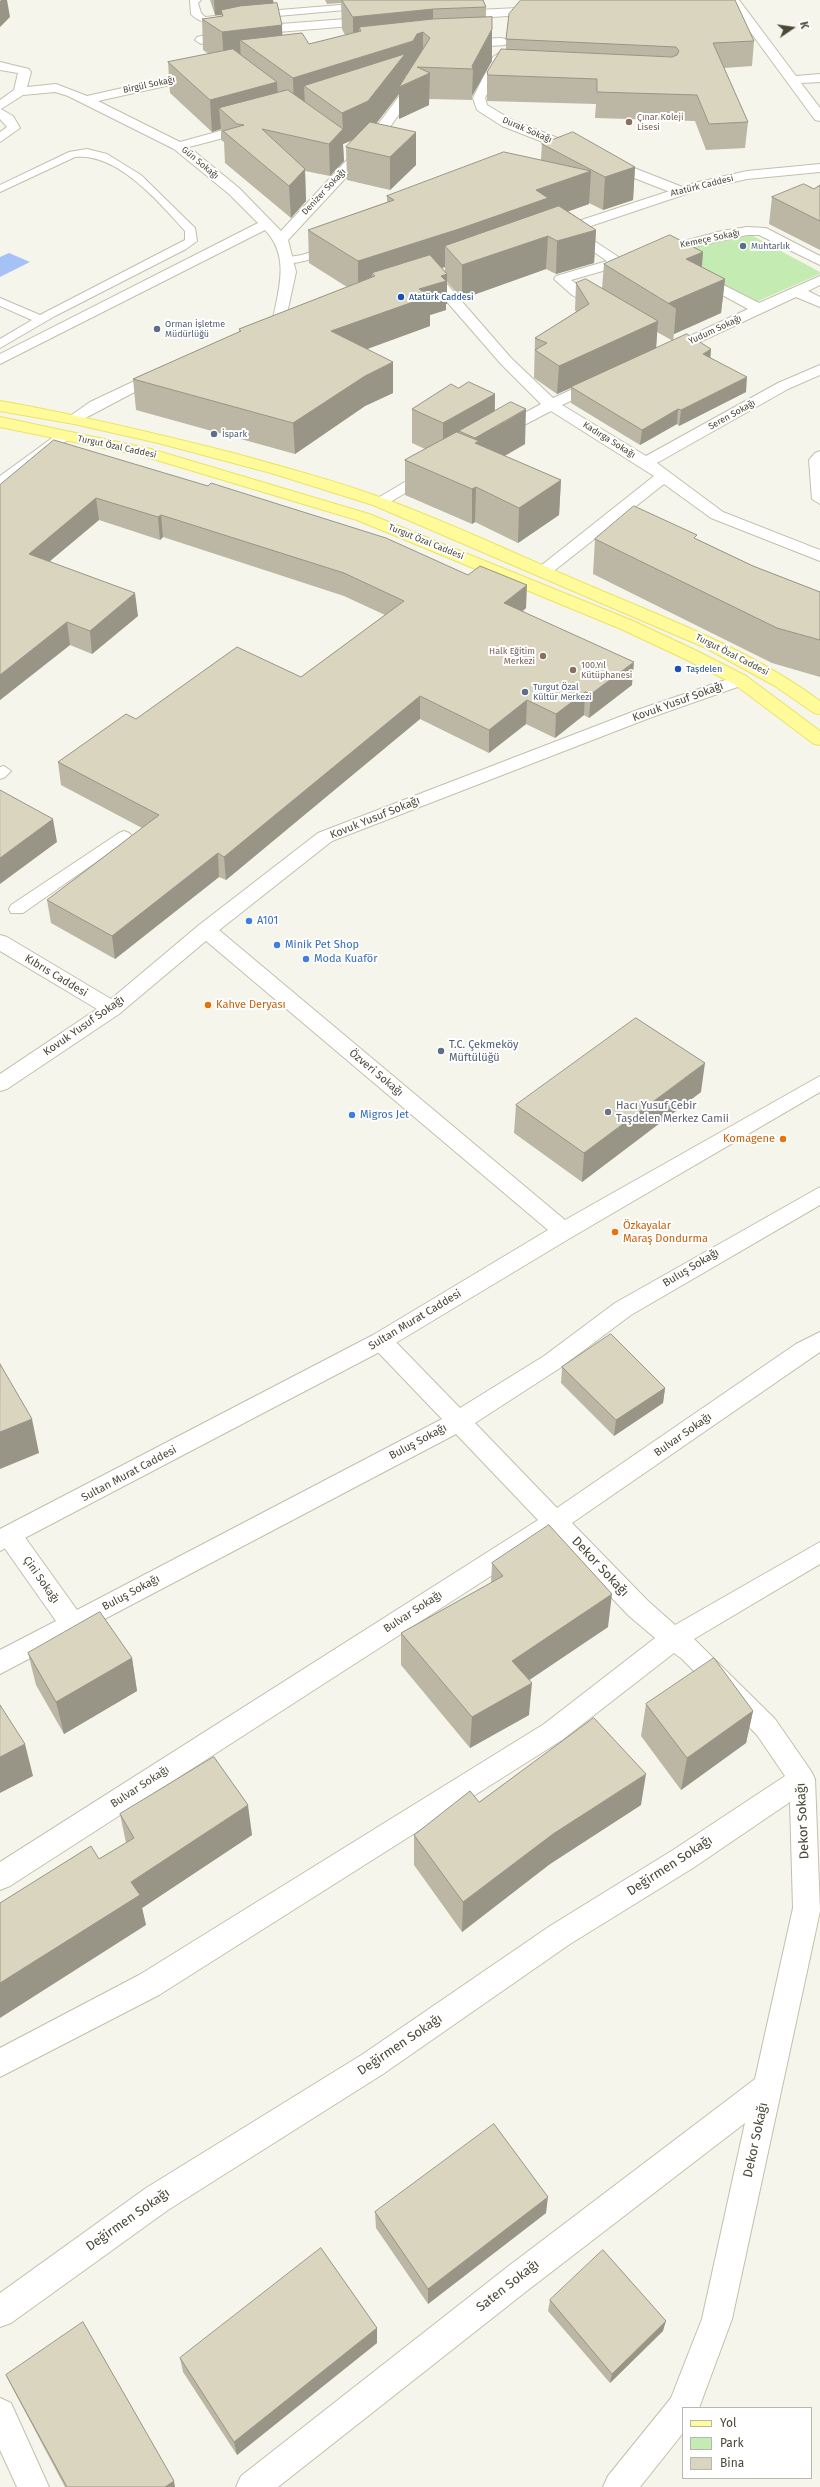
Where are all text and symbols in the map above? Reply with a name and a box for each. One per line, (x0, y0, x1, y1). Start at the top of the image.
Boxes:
north arrow (772, 8, 812, 48)
text: K (797, 20, 811, 30)
street label: Birgül Sokağı (122, 74, 176, 96)
place label: Çınar Koleji Lisesi (637, 112, 683, 133)
street label: Durak Sokağı (501, 115, 553, 145)
marker: Çınar Koleji Lisesi (624, 117, 634, 127)
street label: Gün Sokağı (179, 144, 221, 182)
street label: Denizer Sokağı (300, 166, 348, 218)
street label: Atatürk Caddesi (669, 173, 735, 199)
street label: Kemeçe Sokağı (679, 227, 741, 251)
marker: Muhtarlık (738, 241, 748, 251)
place label: Muhtarlık (751, 241, 790, 251)
marker: Atatürk Caddesi (396, 292, 406, 302)
place label: Atatürk Caddesi (409, 292, 473, 302)
street label: Yudum Sokağı (687, 313, 743, 347)
place label: Orman İşletme Müdürlüğü (165, 319, 225, 340)
marker: Orman İşletme Müdürlüğü (152, 324, 162, 334)
street label: Seren Sokağı (707, 398, 757, 432)
street label: Kadırga Sokağı (581, 420, 637, 460)
marker: İspark (209, 429, 219, 439)
place label: İspark (222, 429, 247, 439)
street label: Turgut Özal Caddesi (77, 433, 157, 461)
street label: Turgut Özal Caddesi (387, 522, 465, 562)
street label: Turgut Özal Caddesi (694, 632, 770, 678)
place label: Halk Eğitim Merkezi (489, 646, 535, 667)
marker: Halk Eğitim Merkezi (538, 651, 548, 661)
place label: 100.Yıl Kütüphanesi (581, 660, 632, 681)
marker: Taşdelen (673, 664, 683, 674)
place label: Taşdelen (686, 664, 722, 674)
marker: 100.Yıl Kütüphanesi (568, 665, 578, 675)
street label: Kovuk Yusuf Sokağı (631, 679, 725, 725)
place label: Turgut Özal Kültür Merkezi (533, 682, 592, 703)
marker: Turgut Özal Kültür Merkezi (520, 687, 530, 697)
street label: Kovuk Yusuf Sokağı (328, 794, 422, 842)
place label: A101 (257, 914, 278, 928)
marker: A101 (244, 916, 254, 926)
place label: Minik Pet Shop (285, 938, 359, 952)
marker: Minik Pet Shop (272, 940, 282, 950)
street label: Kıbrıs Caddesi (22, 952, 90, 1000)
place label: Moda Kuaför (314, 952, 377, 966)
marker: Moda Kuaför (301, 954, 311, 964)
street label: Kovuk Yusuf Sokağı (41, 993, 127, 1059)
place label: Kahve Deryası (216, 998, 286, 1012)
marker: Kahve Deryası (203, 1000, 213, 1010)
place label: T.C. Çekmeköy Müftülüğü (449, 1038, 518, 1064)
marker: T.C. Çekmeköy Müftülüğü (436, 1046, 446, 1056)
street label: Özveri Sokağı (346, 1047, 406, 1099)
place label: Hacı Yusuf Cebir Taşdelen Merkez Camii (616, 1099, 729, 1125)
marker: Hacı Yusuf Cebir Taşdelen Merkez Camii (603, 1107, 613, 1117)
place label: Migros Jet (360, 1108, 409, 1122)
marker: Migros Jet (347, 1110, 357, 1120)
place label: Komagene (723, 1132, 775, 1146)
marker: Komagene (778, 1134, 788, 1144)
place label: Özkayalar Maraş Dondurma (623, 1219, 708, 1245)
marker: Özkayalar Maraş Dondurma (610, 1227, 620, 1237)
street label: Buluş Sokağı (660, 1246, 722, 1290)
street label: Sultan Murat Caddesi (366, 1287, 464, 1353)
street label: Bulvar Sokağı (652, 1410, 714, 1460)
street label: Buluş Sokağı (387, 1421, 449, 1463)
street label: Sultan Murat Caddesi (79, 1443, 179, 1505)
street label: Dekor Sokağı (568, 1534, 632, 1600)
street label: Çini Sokağı (20, 1554, 62, 1606)
street label: Buluş Sokağı (100, 1572, 162, 1614)
street label: Bulvar Sokağı (381, 1588, 445, 1636)
street label: Bulvar Sokağı (108, 1763, 172, 1811)
street label: Dekor Sokağı (793, 1782, 813, 1860)
street label: Değirmen Sokağı (624, 1833, 716, 1899)
street label: Değirmen Sokağı (355, 2011, 445, 2079)
street label: Dekor Sokağı (740, 2101, 772, 2179)
street label: Değirmen Sokağı (83, 2185, 173, 2255)
street label: Saten Sokağı (474, 2257, 542, 2315)
legend (682, 2407, 812, 2479)
text: Yol (720, 2416, 736, 2430)
text: Park (720, 2436, 744, 2450)
text: Bina (720, 2456, 744, 2470)

